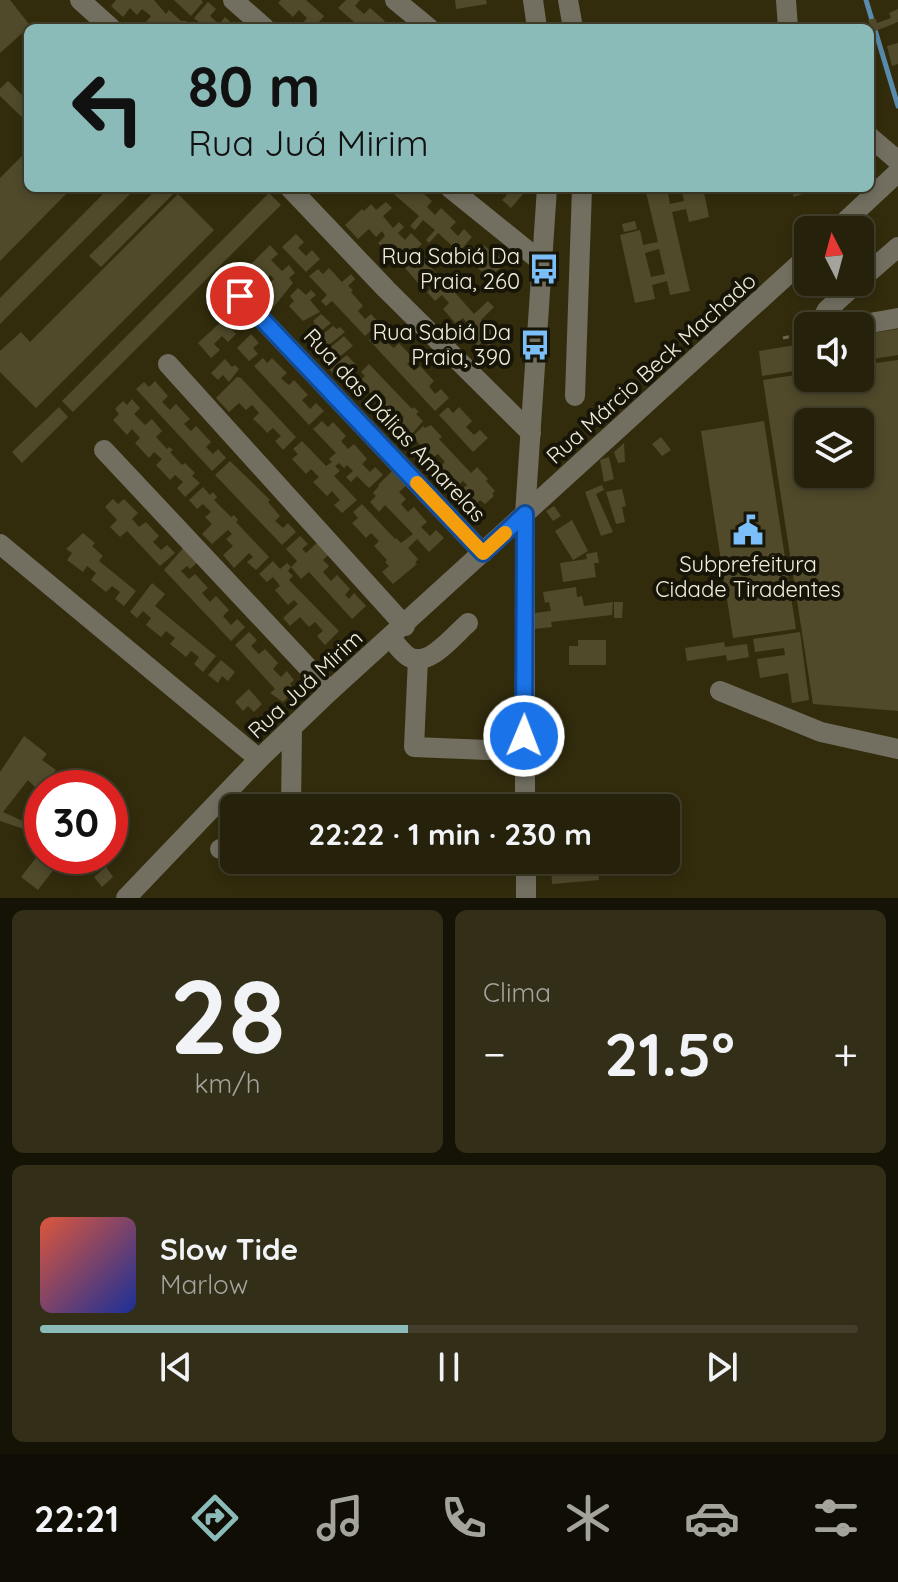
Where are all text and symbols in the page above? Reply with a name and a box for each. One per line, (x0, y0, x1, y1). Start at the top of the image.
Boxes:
text: 80 m (188, 51, 320, 121)
icon: left (56, 56, 160, 160)
text: Rua Juá Mirim (188, 120, 428, 165)
north arrow (794, 216, 874, 296)
map controls (794, 216, 874, 488)
place label: Rua Sabiá Da Praia, 260 (381, 242, 520, 295)
bus stop icon: Rua Sabiá Da Praia, 260 (527, 252, 561, 286)
pin (206, 262, 274, 330)
street label: Rua Márcio Beck Machado (540, 266, 762, 470)
icon: arrive (218, 274, 262, 318)
button: sound (794, 312, 874, 392)
place label: Rua Sabiá Da Praia, 390 (372, 318, 511, 371)
street label: Rua das Dálias Amarelas (298, 322, 492, 528)
bus stop icon: Rua Sabiá Da Praia, 390 (518, 328, 552, 362)
button: layers (794, 408, 874, 488)
public building icon: Subprefeitura Cidade Tiradentes (731, 513, 765, 547)
place label: Subprefeitura Cidade Tiradentes (655, 550, 841, 603)
street label: Rua Juá Mirim (242, 624, 368, 744)
position arrow (482, 694, 566, 778)
speed limit sign: 30 (24, 770, 128, 874)
text: 22:22 · 1 min · 230 m (308, 815, 592, 853)
text: 28 (169, 950, 286, 1080)
text: Clima (483, 976, 551, 1009)
text: 21.5° (604, 1016, 735, 1091)
text: − (483, 1026, 506, 1081)
text: + (833, 1026, 858, 1081)
text: km/h (195, 1067, 260, 1100)
text: Slow Tide (160, 1230, 298, 1268)
text: Marlow (160, 1268, 248, 1301)
icon: previous (154, 1345, 198, 1389)
icon: pause (427, 1345, 471, 1389)
icon: next (700, 1345, 744, 1389)
icon: directions (187, 1490, 243, 1546)
icon: music (312, 1490, 368, 1546)
icon: phone (436, 1490, 492, 1546)
icon: climate (560, 1490, 616, 1546)
icon: car (684, 1490, 740, 1546)
icon: filters (808, 1490, 864, 1546)
text: 22:21 (34, 1496, 119, 1541)

